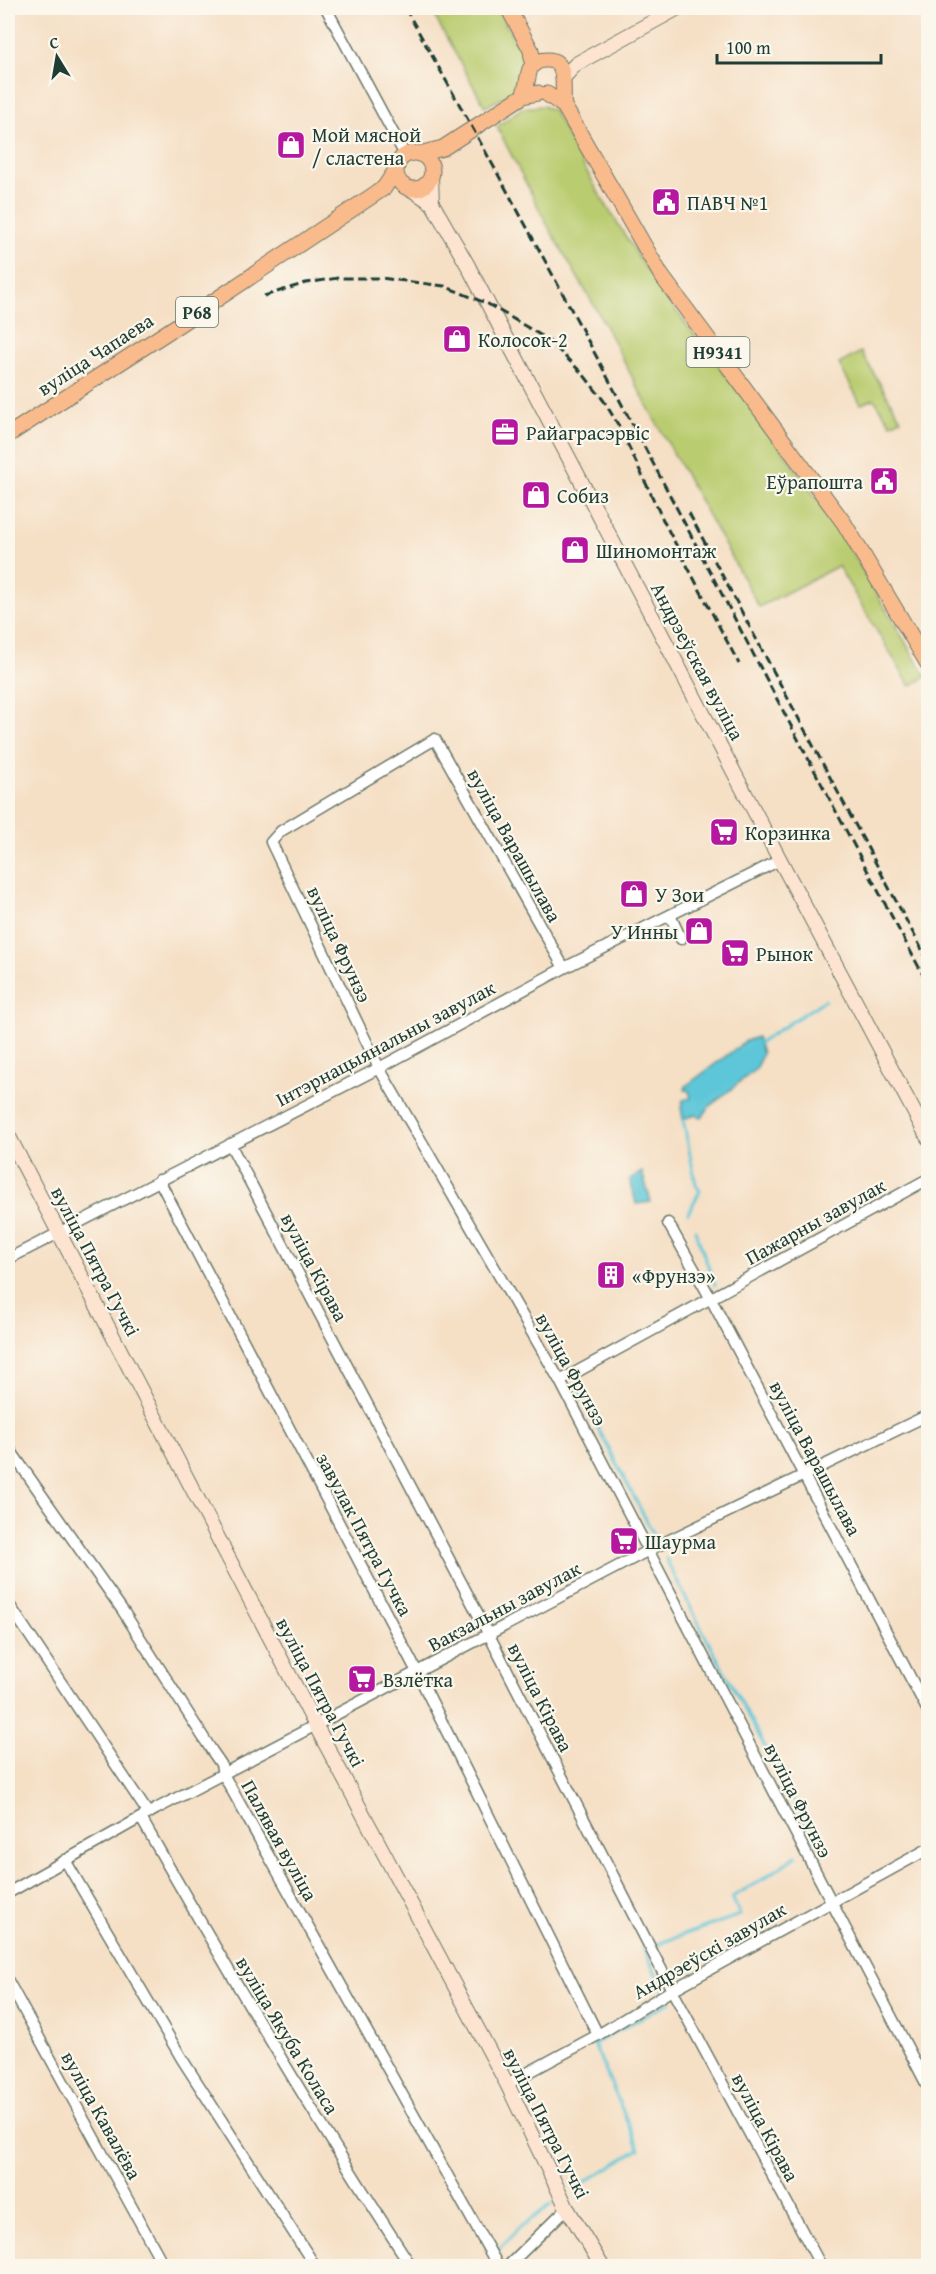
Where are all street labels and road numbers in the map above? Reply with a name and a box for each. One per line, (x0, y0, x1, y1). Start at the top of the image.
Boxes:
road number: Р68 (176, 297, 218, 327)
street label: вуліца Чапаева (31, 305, 159, 402)
road number: Н9341 (686, 337, 750, 367)
street label: Андрэеўская вуліца (644, 577, 752, 746)
street label: вуліца Варашылава (461, 763, 570, 928)
street label: вуліца Фрунзэ (300, 881, 380, 1007)
street label: Інтэрнацыянальны завулак (270, 972, 500, 1113)
street label: Пажарны завулак (740, 1170, 891, 1272)
street label: вуліца Пятра Гучкі (44, 1181, 148, 1341)
street label: вуліца Кірава (274, 1207, 356, 1327)
street label: вуліца Фрунзэ (529, 1307, 615, 1431)
street label: вуліца Варашылава (763, 1375, 869, 1541)
street label: завулак Пятра Гучка (310, 1447, 421, 1621)
street label: Вакзальны завулак (423, 1553, 586, 1659)
street label: вуліца Пятра Гучкі (269, 1612, 373, 1772)
street label: вуліца Кірава (501, 1637, 581, 1757)
street label: вуліца Фрунзэ (758, 1738, 840, 1862)
street label: Палявая вуліца (235, 1774, 326, 1906)
street label: Андрэеўскі завулак (627, 1894, 792, 2006)
street label: вуліца Якуба Коласа (229, 1950, 347, 2120)
street label: вуліца Пятра Гучкі (496, 2042, 598, 2204)
street label: вуліца Кавалёва (55, 2046, 149, 2185)
street label: вуліца Кірава (725, 2067, 807, 2187)

